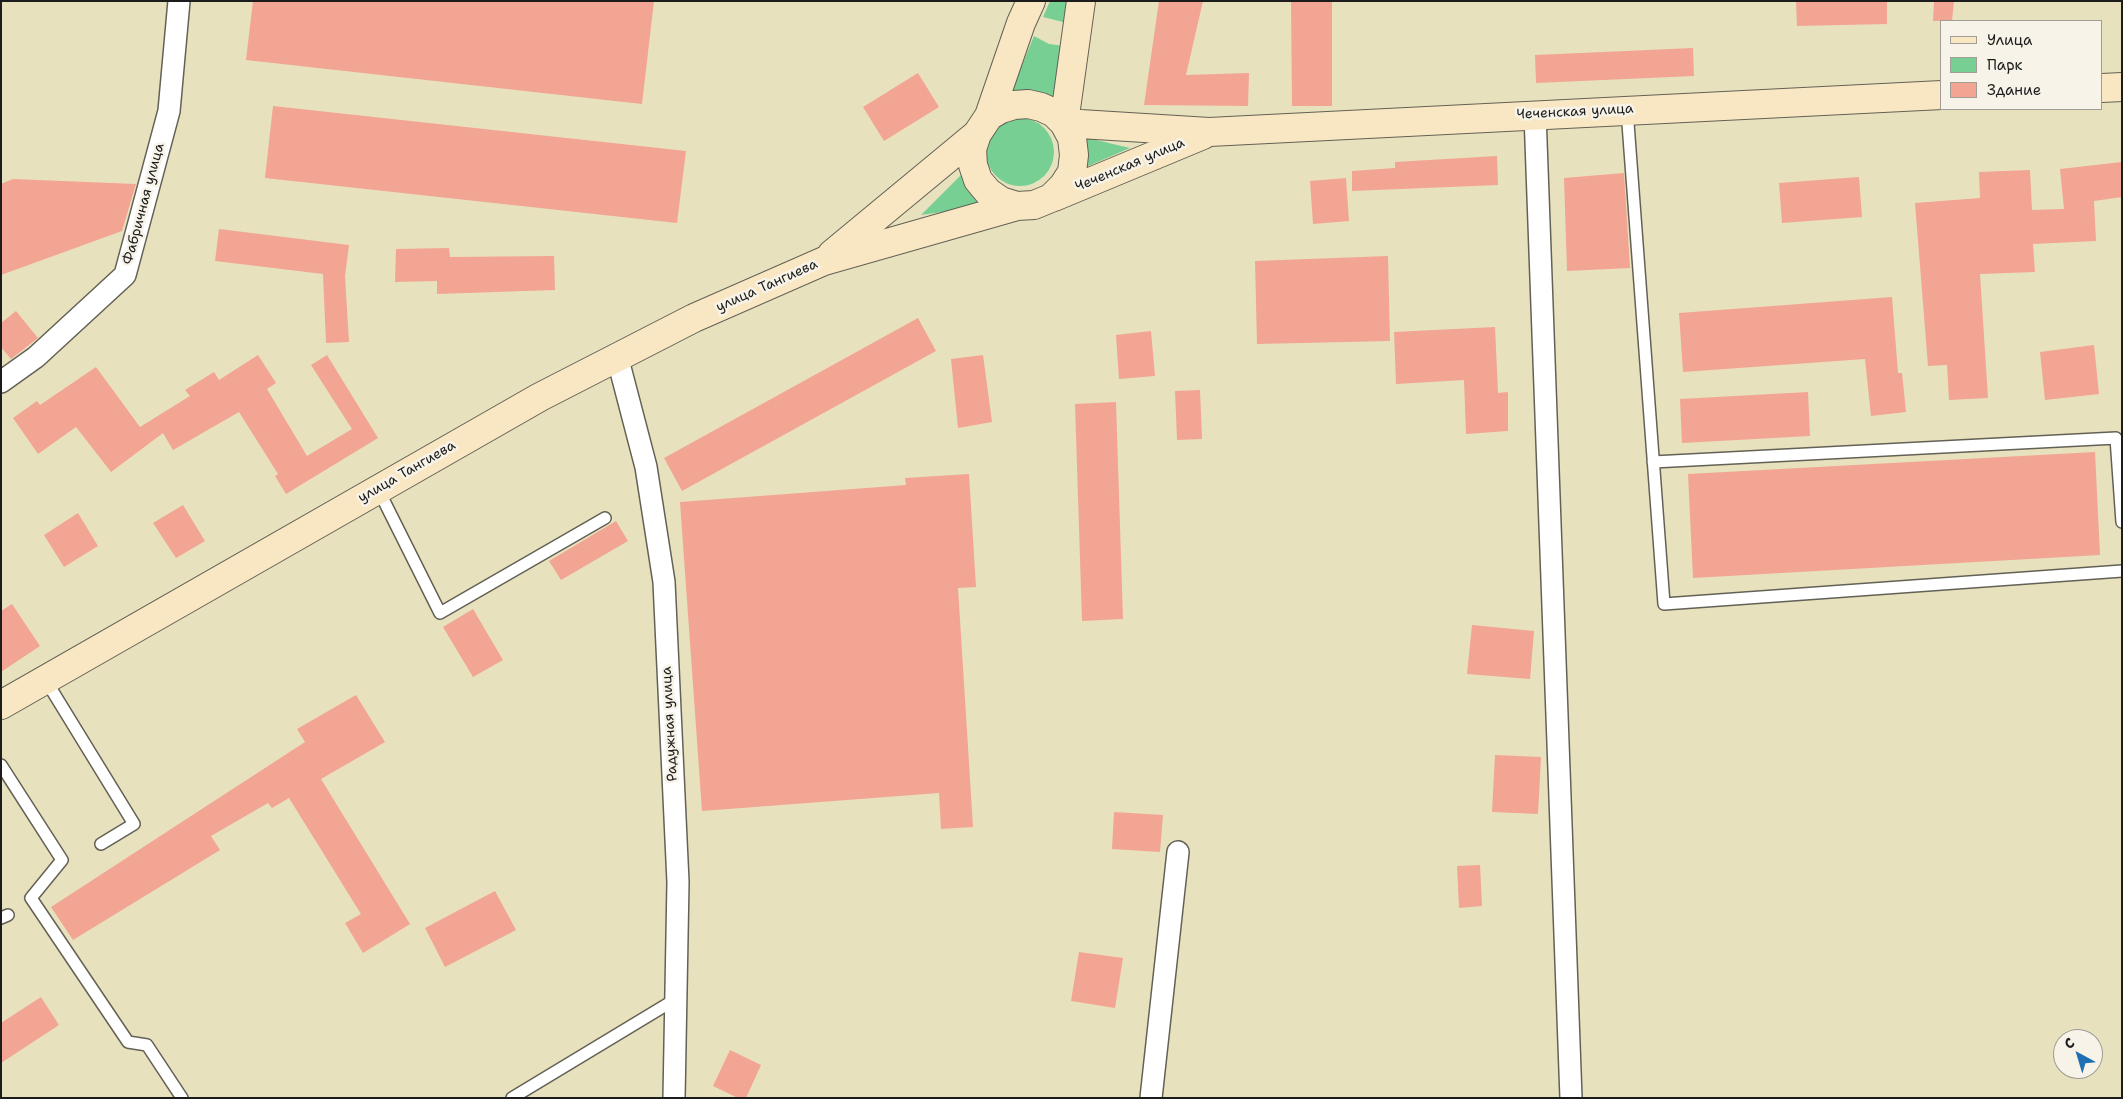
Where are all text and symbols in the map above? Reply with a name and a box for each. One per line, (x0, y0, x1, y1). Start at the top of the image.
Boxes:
legend (1940, 20, 2103, 110)
text: Улица (1987, 30, 2032, 50)
text: Парк (1987, 55, 2023, 75)
text: Здание (1987, 80, 2041, 100)
street label: Чеченская улица (1516, 101, 1634, 123)
street label: Чеченская улица (1073, 134, 1187, 196)
street label: Фабричная улица (120, 142, 168, 266)
street label: улица Тангиева (714, 256, 820, 316)
street label: улица Тангиева (355, 437, 459, 507)
street label: Радужная улица (659, 666, 681, 782)
north arrow (2053, 1029, 2103, 1079)
text: С (2060, 1033, 2078, 1053)

